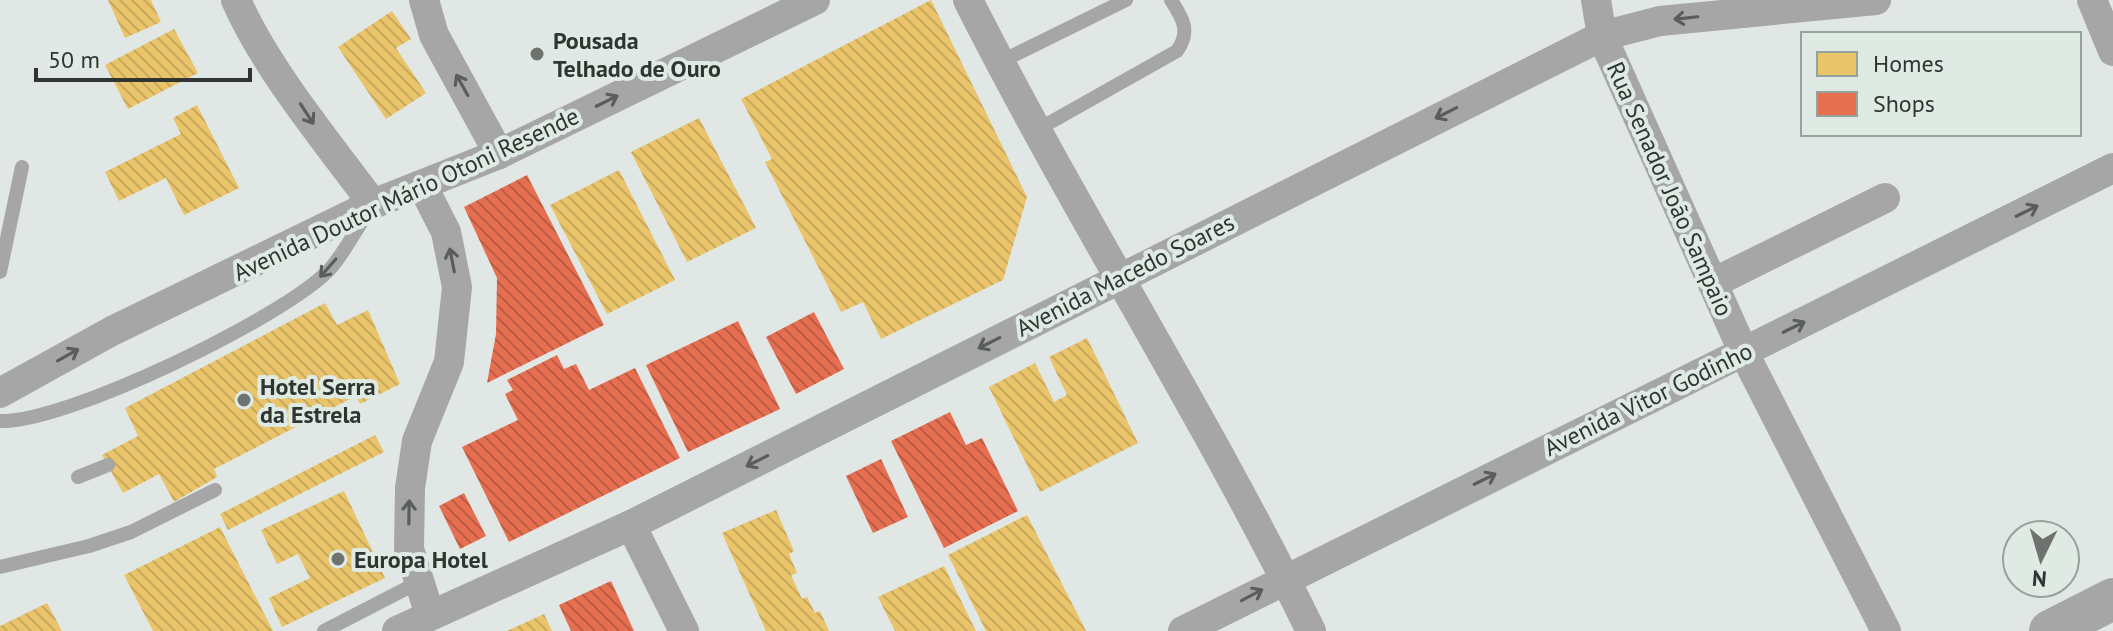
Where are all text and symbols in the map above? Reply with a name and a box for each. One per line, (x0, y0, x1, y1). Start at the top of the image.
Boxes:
one-way arrow (1674, 11, 1700, 26)
place label: Pousada Telhado de Ouro (553, 25, 721, 84)
scale bar (36, 32, 250, 82)
legend (1801, 32, 2081, 136)
text: 50 m (48, 44, 100, 75)
marker: Pousada Telhado de Ouro (528, 45, 546, 63)
text: Homes (1873, 48, 1944, 79)
street label: Rua Senador João Sampaio (1600, 57, 1740, 321)
one-way arrow (454, 74, 470, 97)
text: Shops (1873, 88, 1935, 119)
one-way arrow (595, 93, 619, 108)
street label: Avenida Doutor Mário Otoni Resende (228, 100, 584, 288)
one-way arrow (298, 102, 315, 124)
one-way arrow (1435, 105, 1459, 121)
one-way arrow (2014, 203, 2038, 218)
street label: Avenida Macedo Soares (1011, 206, 1239, 344)
one-way arrow (444, 248, 459, 274)
one-way arrow (320, 258, 338, 278)
one-way arrow (1781, 318, 1805, 334)
street label: Avenida Vitor Godinho (1539, 335, 1757, 463)
one-way arrow (978, 336, 1002, 351)
one-way arrow (56, 347, 80, 363)
place label: Hotel Serra da Estrela (260, 371, 376, 430)
marker: Hotel Serra da Estrela (235, 391, 253, 409)
one-way arrow (746, 454, 770, 469)
one-way arrow (1473, 471, 1497, 486)
one-way arrow (401, 499, 417, 526)
north arrow (2001, 519, 2081, 599)
place label: Europa Hotel (354, 544, 489, 575)
marker: Europa Hotel (329, 550, 347, 568)
text: N (2031, 564, 2048, 594)
one-way arrow (1240, 586, 1264, 602)

